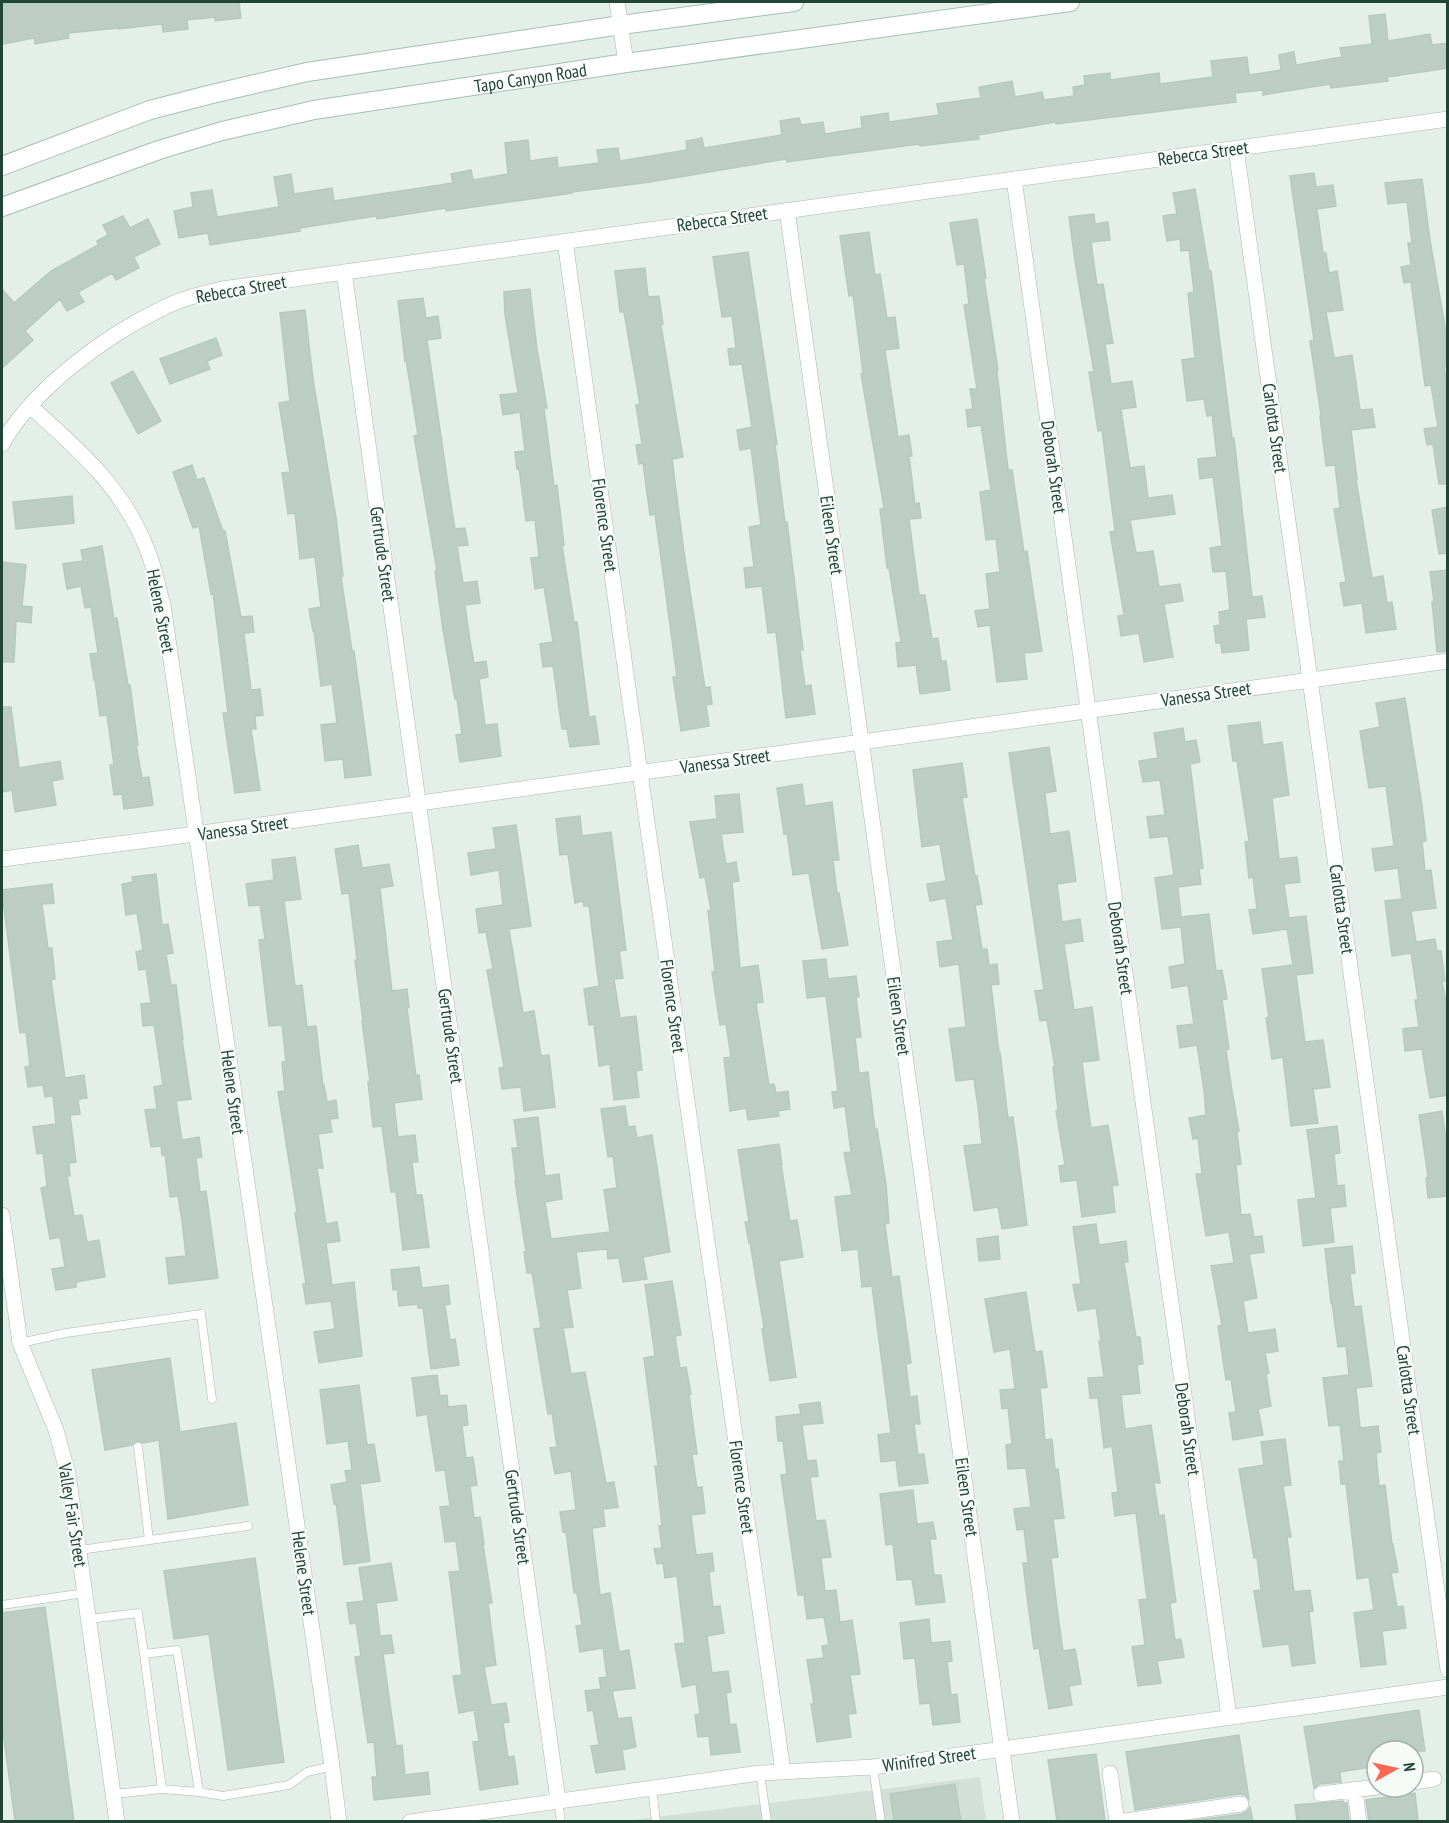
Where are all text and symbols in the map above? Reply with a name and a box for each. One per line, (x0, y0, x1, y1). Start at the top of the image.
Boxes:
street label: Tapo Canyon Road (473, 58, 588, 97)
street label: Rebecca Street (1156, 135, 1250, 171)
street label: Rebecca Street (675, 201, 769, 237)
street label: Rebecca Street (194, 270, 288, 308)
street label: Carlotta Street (1257, 382, 1293, 474)
street label: Deborah Street (1036, 419, 1072, 515)
street label: Florence Street (587, 477, 623, 573)
street label: Eileen Street (815, 494, 849, 576)
street label: Gertrude Street (365, 505, 401, 603)
street label: Helene Street (142, 567, 180, 655)
street label: Vanessa Street (1159, 676, 1252, 712)
street label: Vanessa Street (678, 743, 771, 779)
street label: Vanessa Street (196, 810, 289, 846)
street label: Carlotta Street (1324, 863, 1360, 955)
street label: Deborah Street (1103, 900, 1139, 996)
street label: Florence Street (655, 958, 691, 1054)
street label: Eileen Street (882, 975, 916, 1057)
street label: Gertrude Street (433, 987, 469, 1085)
street label: Helene Street (216, 1048, 250, 1136)
street label: Carlotta Street (1391, 1344, 1427, 1436)
street label: Deborah Street (1170, 1381, 1206, 1477)
street label: Florence Street (724, 1439, 760, 1535)
street label: Eileen Street (950, 1456, 984, 1538)
street label: Valley Fair Street (53, 1460, 93, 1569)
street label: Gertrude Street (500, 1468, 536, 1566)
street label: Helene Street (287, 1529, 321, 1617)
north arrow (1365, 1739, 1425, 1799)
street label: Winifred Street (881, 1741, 977, 1777)
text: N (1399, 1761, 1420, 1773)

